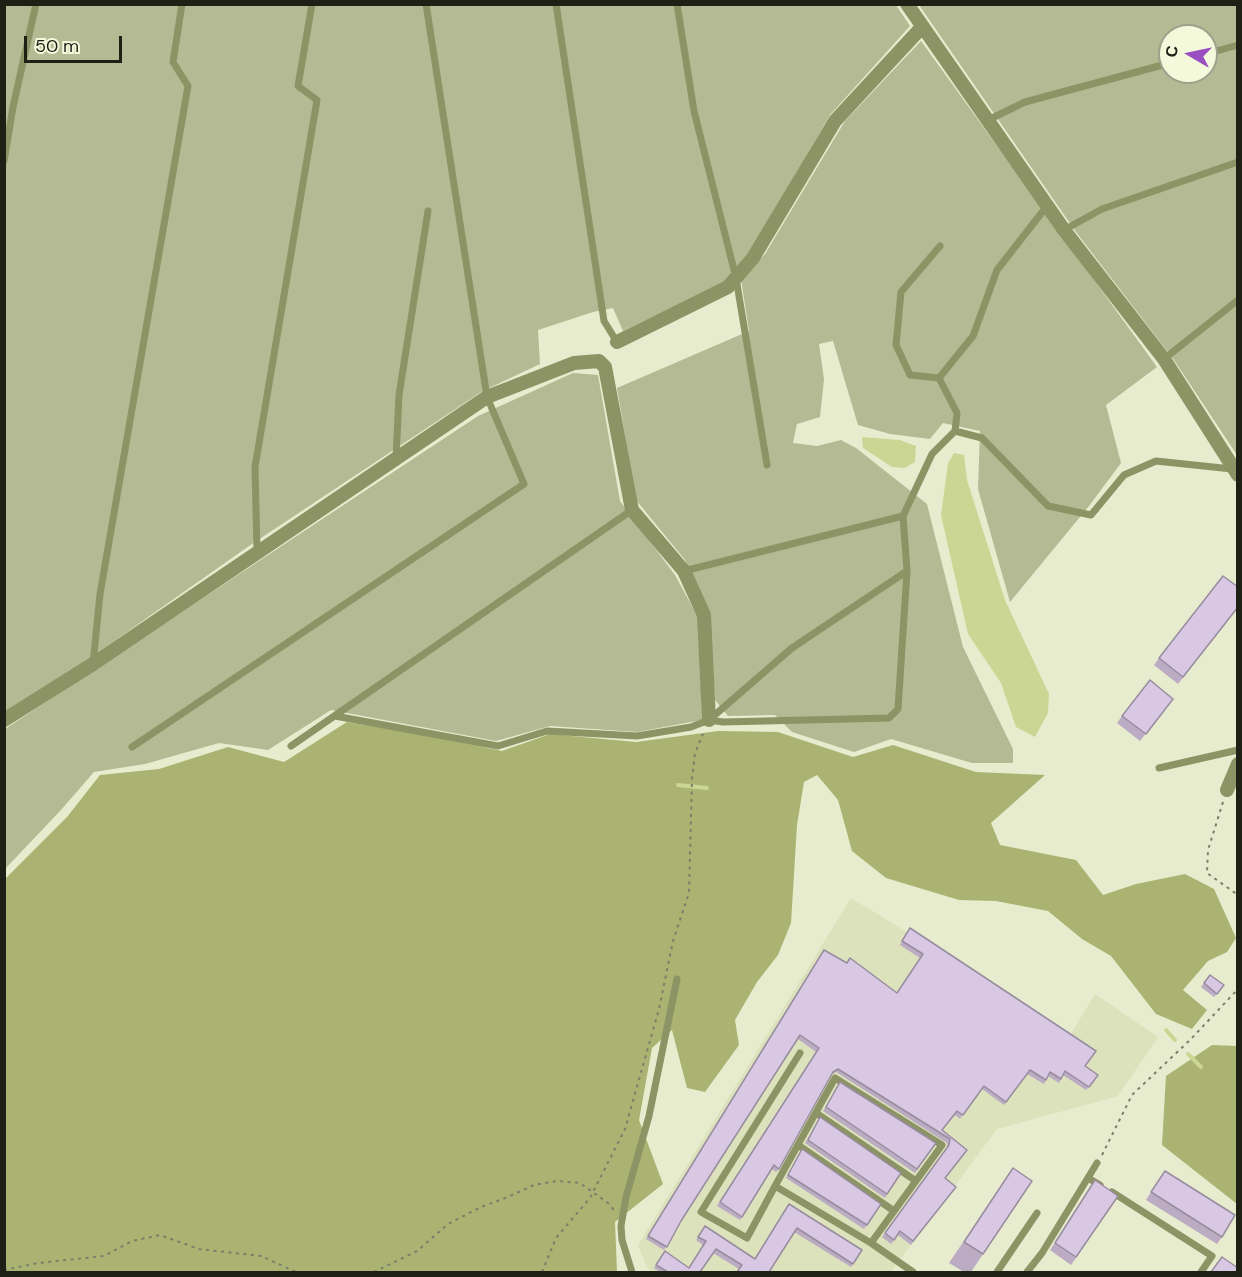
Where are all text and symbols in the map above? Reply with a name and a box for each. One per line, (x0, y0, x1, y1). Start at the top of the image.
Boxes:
scale bar (27, 24, 124, 62)
north arrow (1158, 24, 1218, 84)
text: 50 m (35, 34, 79, 58)
text: С (1160, 44, 1183, 59)

